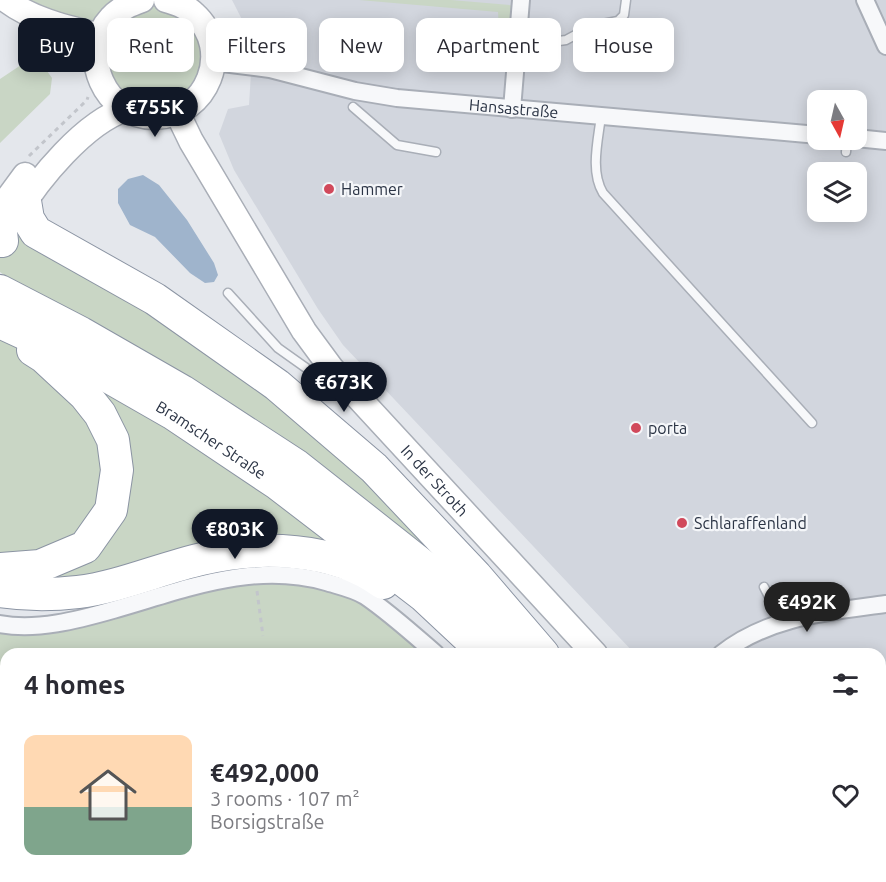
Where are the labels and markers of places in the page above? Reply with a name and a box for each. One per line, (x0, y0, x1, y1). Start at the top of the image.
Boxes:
pin: €755K (113, 87, 197, 138)
place label: Hammer (341, 180, 403, 198)
marker: Hammer (322, 182, 336, 196)
pin: €673K (302, 362, 386, 413)
place label: porta (648, 419, 687, 437)
marker: porta (629, 421, 643, 435)
pin: €803K (193, 509, 277, 560)
place label: Schlaraffenland (694, 514, 807, 532)
marker: Schlaraffenland (675, 516, 689, 530)
pin: €492K (765, 582, 849, 633)

